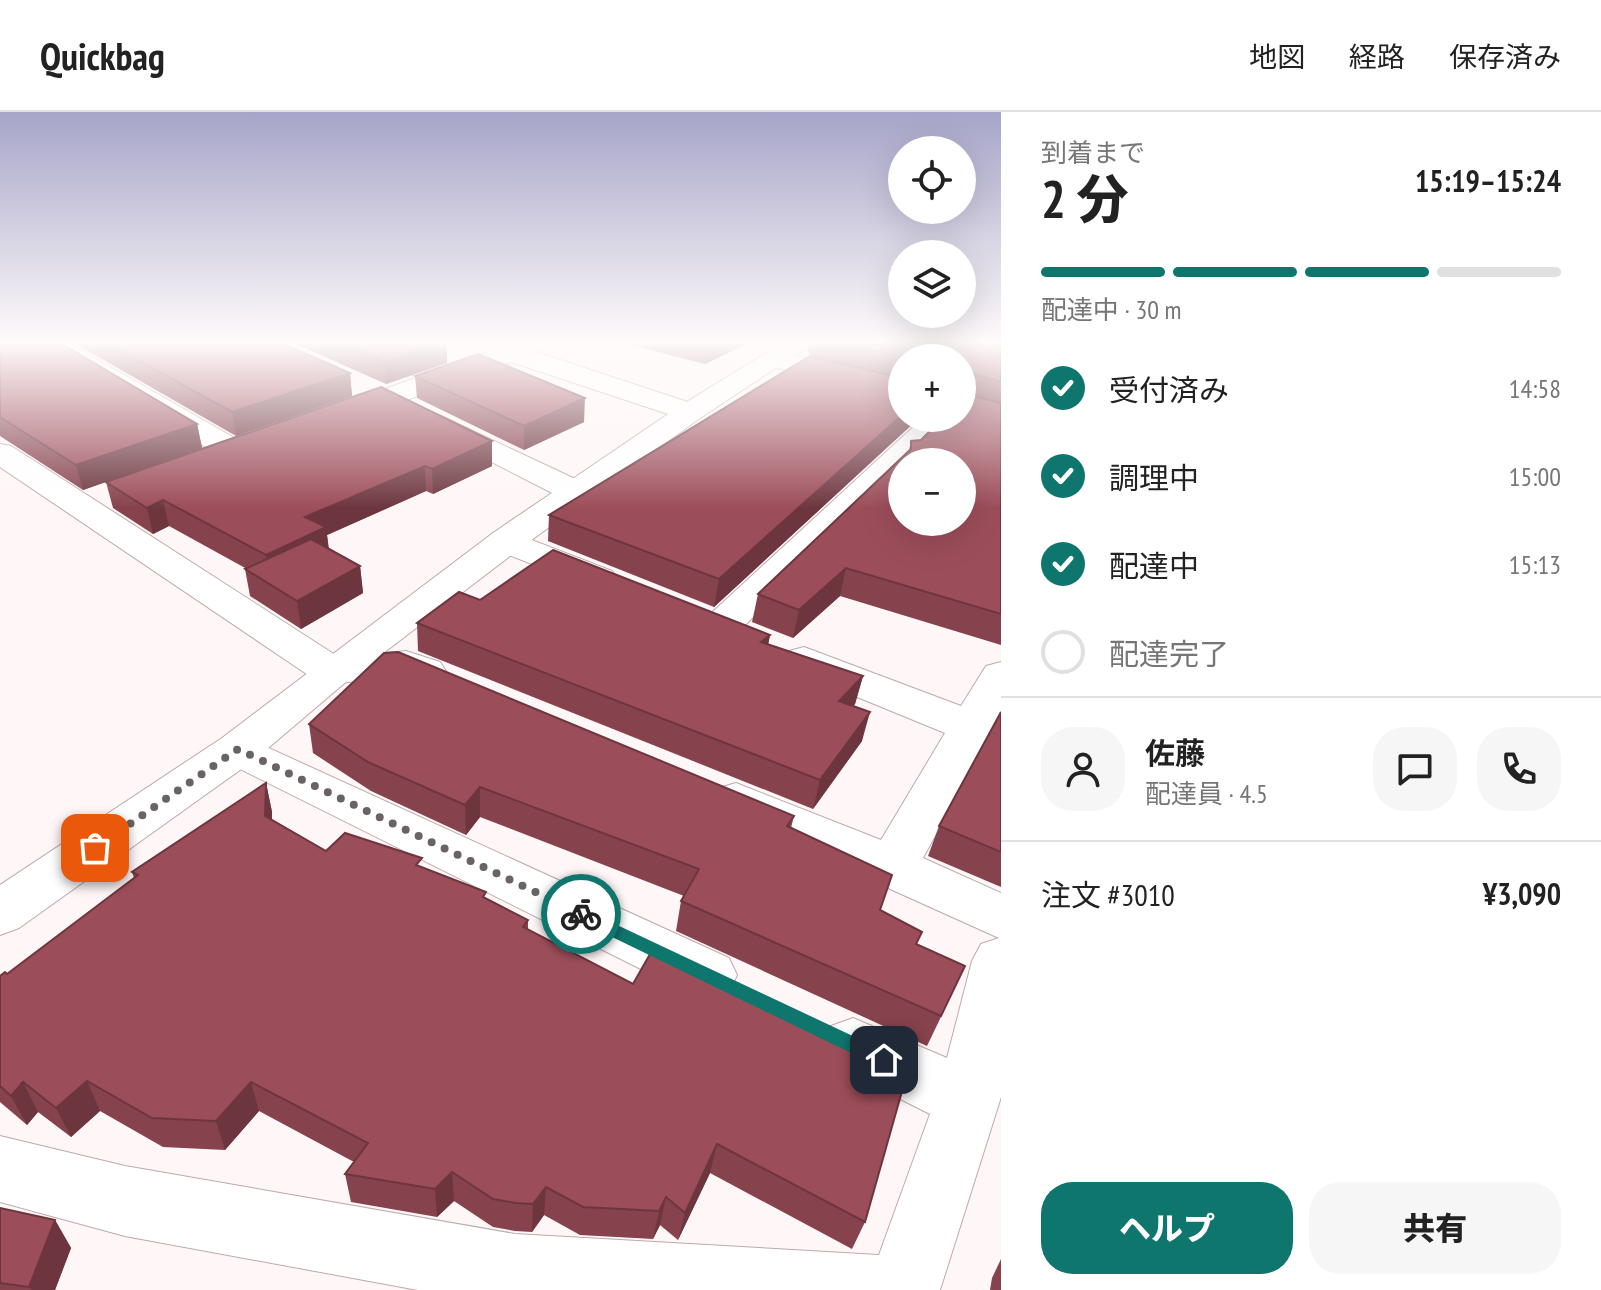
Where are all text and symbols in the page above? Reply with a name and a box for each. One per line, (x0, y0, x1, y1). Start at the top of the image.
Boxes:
text: Quickbag (40, 31, 165, 80)
text: 地図 (1249, 38, 1305, 75)
text: 経路 (1349, 38, 1405, 75)
text: 保存済み (1449, 38, 1561, 75)
map controls (888, 136, 976, 536)
button: locate (888, 136, 976, 224)
text: 到着まで (1041, 136, 1145, 169)
text: 15:19–15:24 (1415, 161, 1561, 200)
text: 2 分 (1041, 165, 1129, 232)
button: layers (888, 240, 976, 328)
text: 配達中 · 30 m (1041, 293, 1181, 326)
button: + (888, 344, 976, 432)
icon: check (1041, 366, 1085, 410)
text: 受付済み (1109, 370, 1229, 409)
text: 14:58 (1509, 372, 1561, 405)
button: − (888, 448, 976, 536)
icon: check (1041, 454, 1085, 498)
text: 調理中 (1109, 458, 1199, 497)
text: 15:00 (1509, 460, 1561, 493)
icon: check (1041, 542, 1085, 586)
text: 配達中 (1109, 546, 1199, 585)
text: 15:13 (1509, 548, 1561, 581)
text: 配達完了 (1109, 634, 1229, 673)
button: person (1041, 727, 1125, 811)
button: chat (1373, 727, 1457, 811)
button: phone (1477, 727, 1561, 811)
text: 佐藤 (1145, 733, 1205, 772)
text: 配達員 · 4.5 (1145, 777, 1268, 810)
pin (61, 814, 129, 882)
icon: bag (73, 826, 117, 870)
courier (541, 874, 621, 954)
text: ¥3,090 (1483, 874, 1561, 913)
text: 注文 #3010 (1041, 875, 1175, 914)
icon: bike (559, 892, 603, 936)
pin (850, 1026, 918, 1094)
icon: home (862, 1038, 906, 1082)
button: ヘルプ (1041, 1182, 1293, 1274)
button: 共有 (1309, 1182, 1561, 1274)

